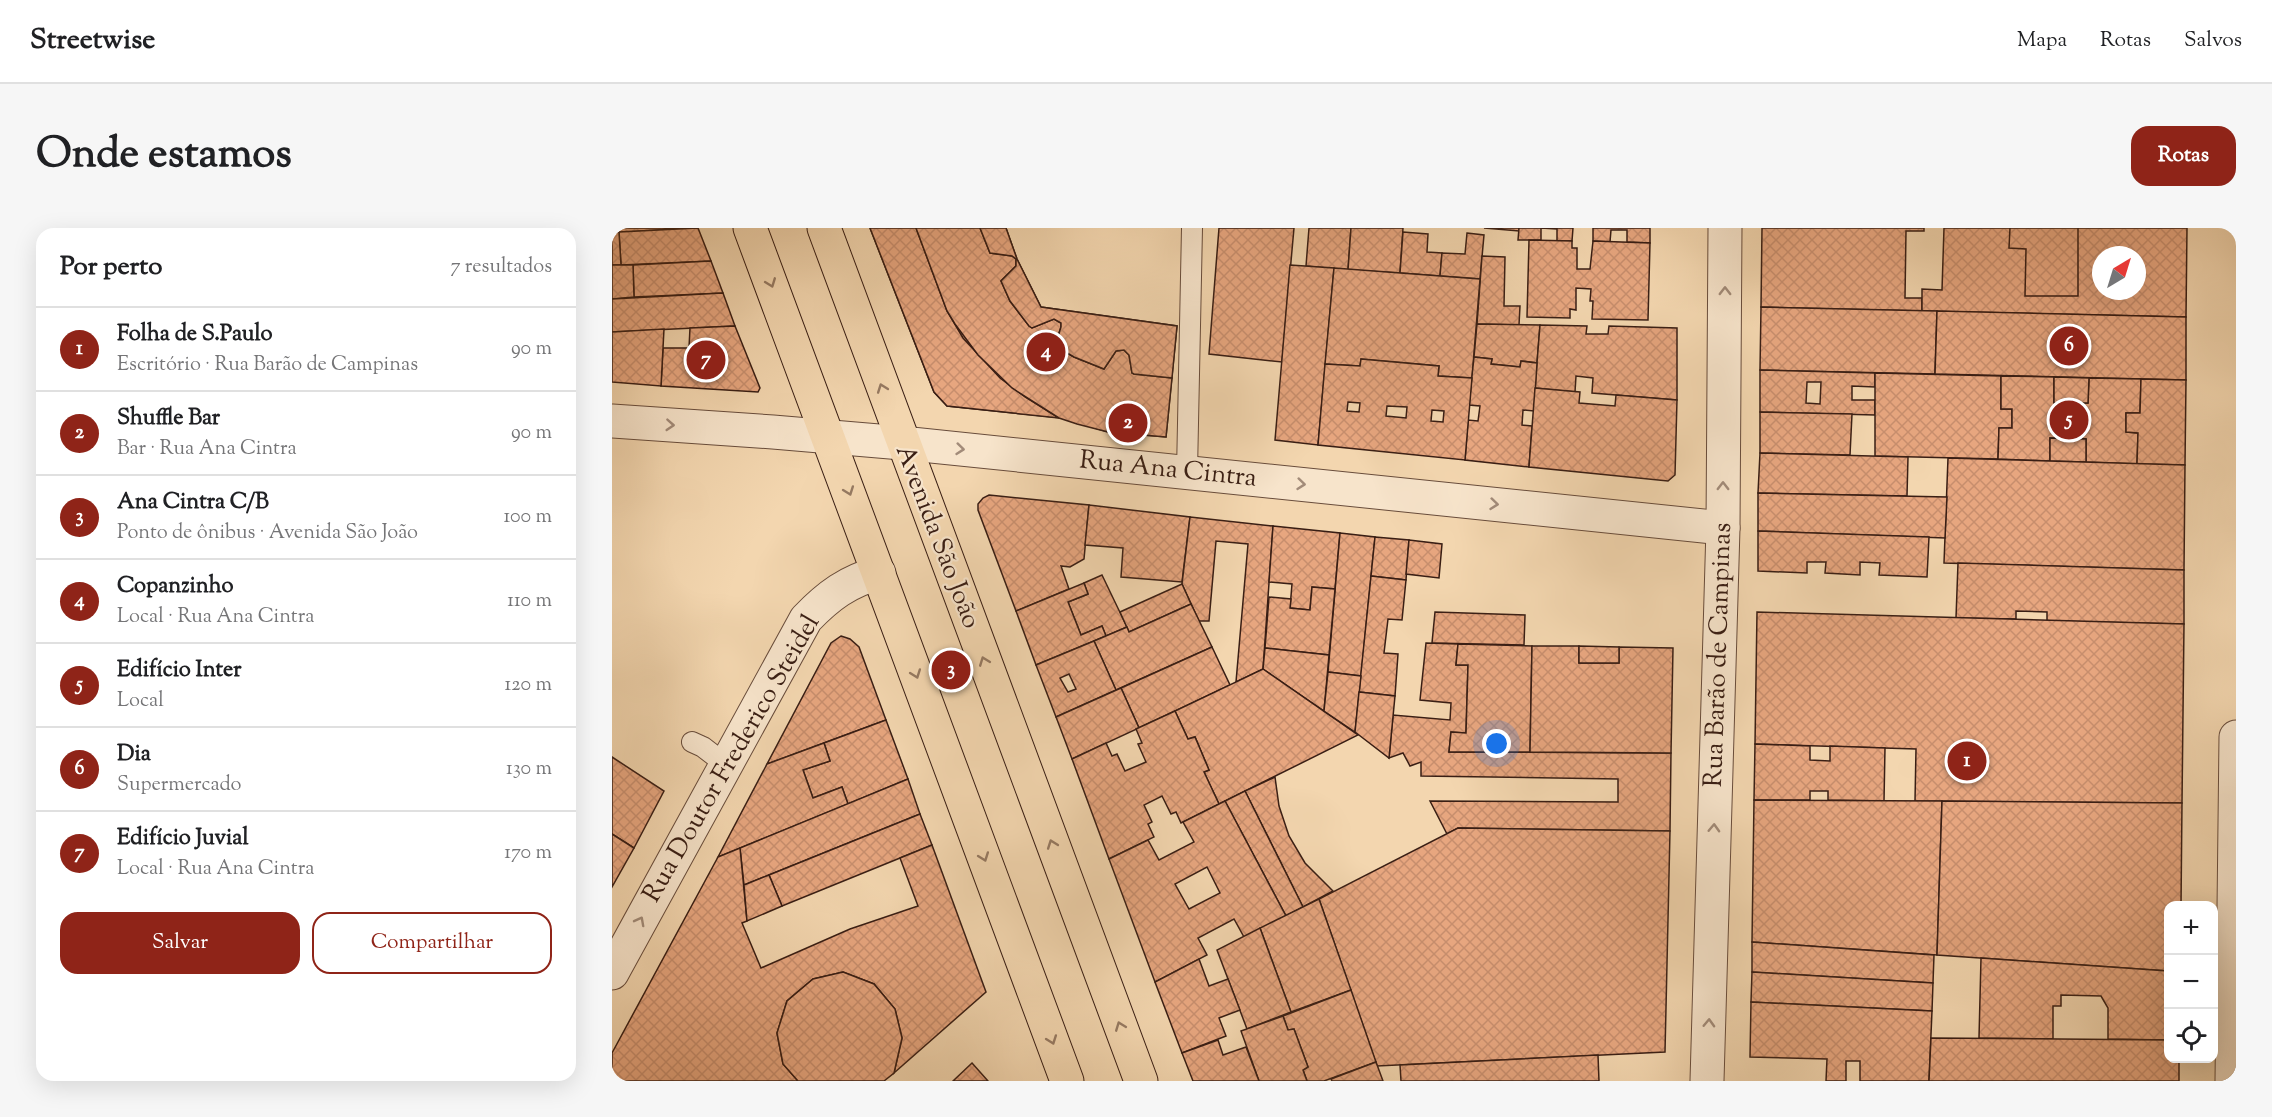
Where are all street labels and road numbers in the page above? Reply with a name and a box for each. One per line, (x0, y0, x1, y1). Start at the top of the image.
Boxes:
street label: Avenida São João (885, 440, 989, 634)
street label: Rua Ana Cintra (1077, 442, 1259, 498)
street label: Rua Barão de Campinas (1696, 522, 1742, 788)
street label: Rua Doutor Frederico Steidel (634, 608, 830, 910)

